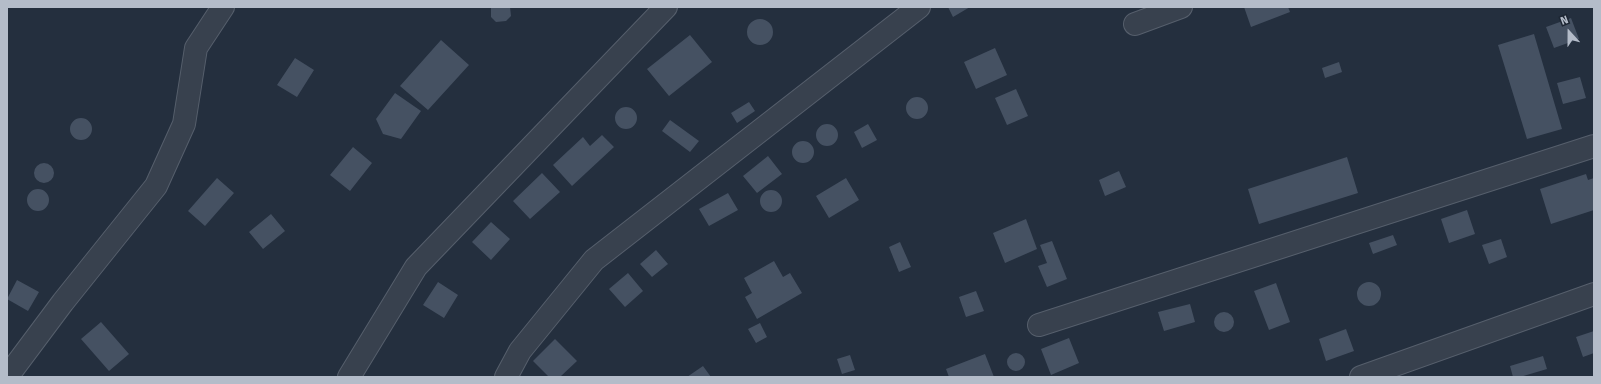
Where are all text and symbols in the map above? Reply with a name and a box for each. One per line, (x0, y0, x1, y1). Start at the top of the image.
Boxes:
north arrow (1549, 12, 1589, 52)
text: N (1559, 13, 1570, 28)

